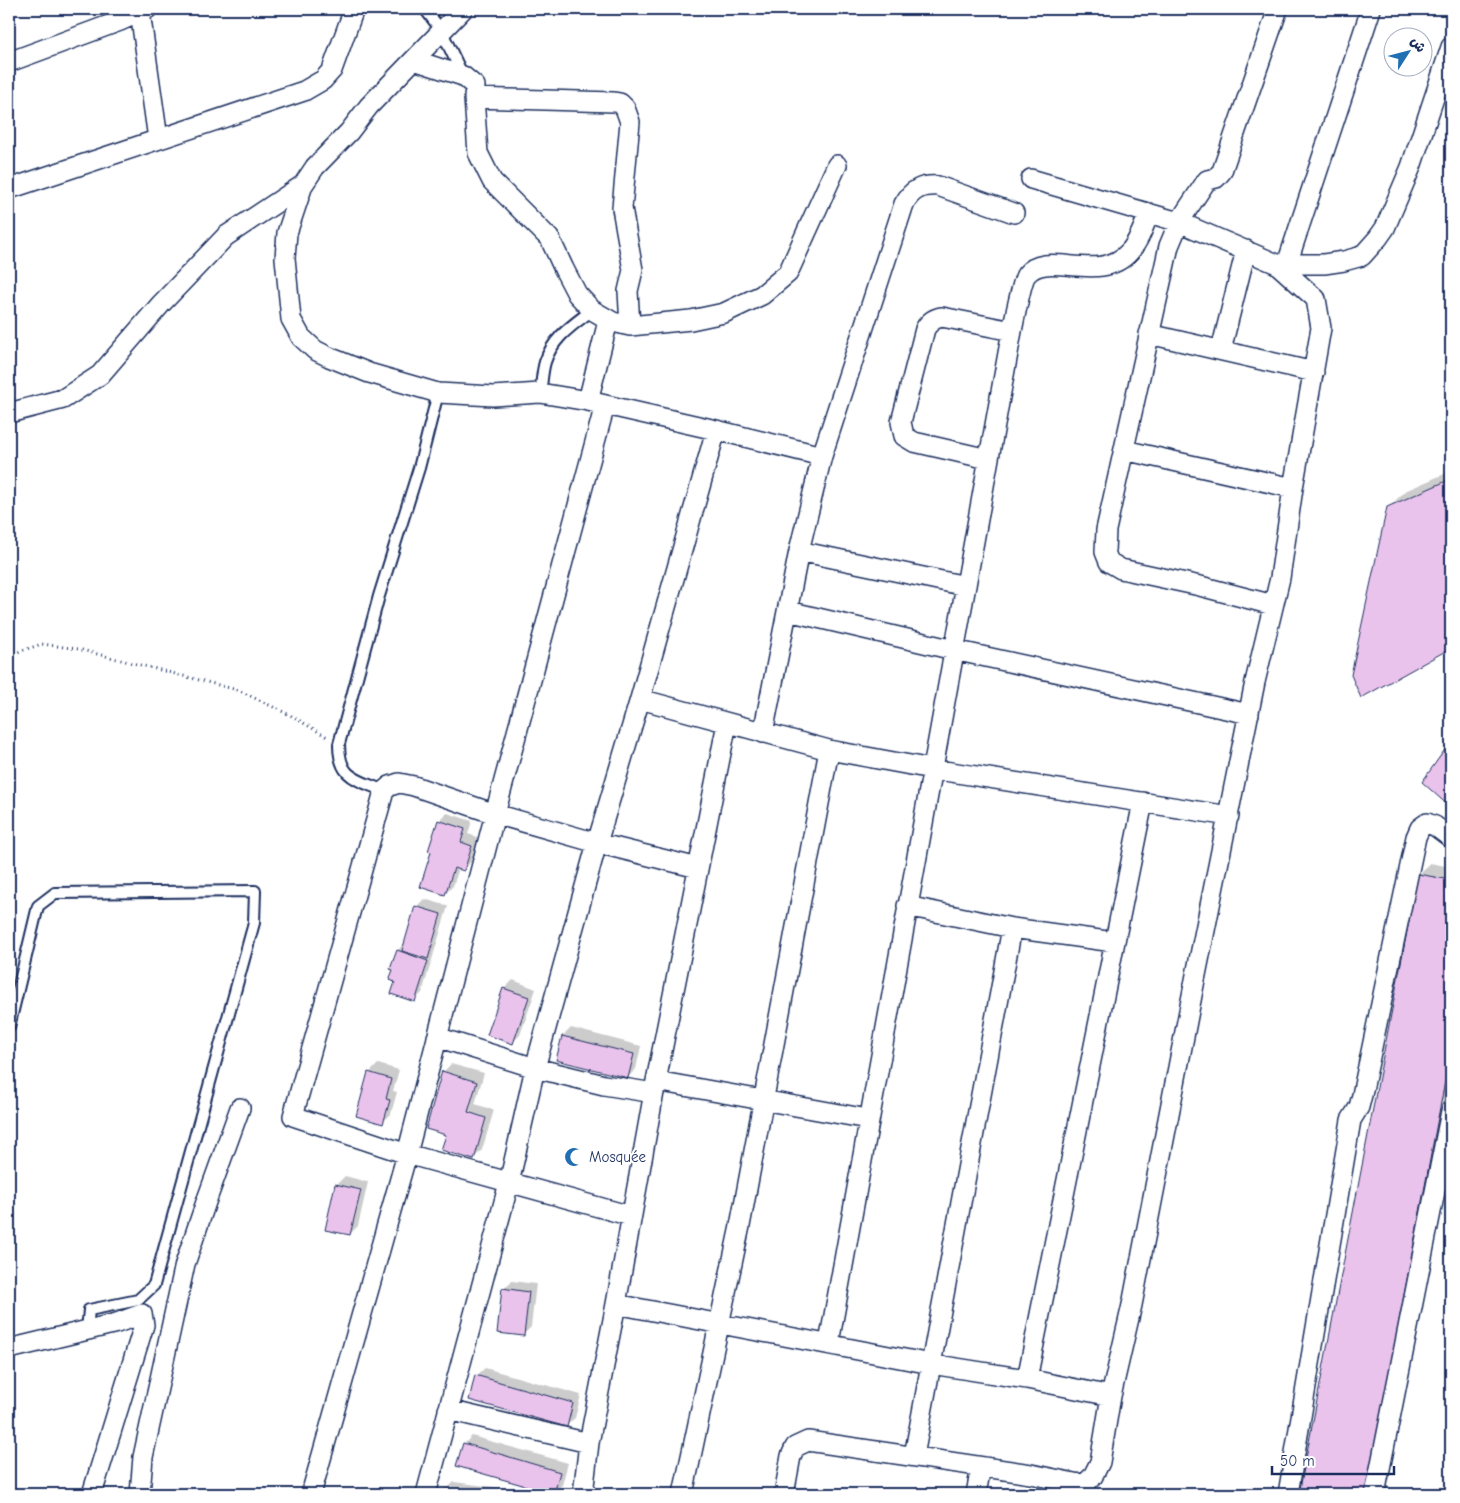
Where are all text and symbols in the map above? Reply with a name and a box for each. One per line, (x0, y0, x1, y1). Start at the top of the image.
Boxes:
north arrow (1382, 28, 1432, 78)
text: ش (1407, 33, 1430, 56)
mosque icon: Mosquée (563, 1146, 585, 1168)
place label: Mosquée (589, 1148, 647, 1166)
scale bar (1272, 1443, 1395, 1475)
text: 50 m (1280, 1452, 1315, 1470)

